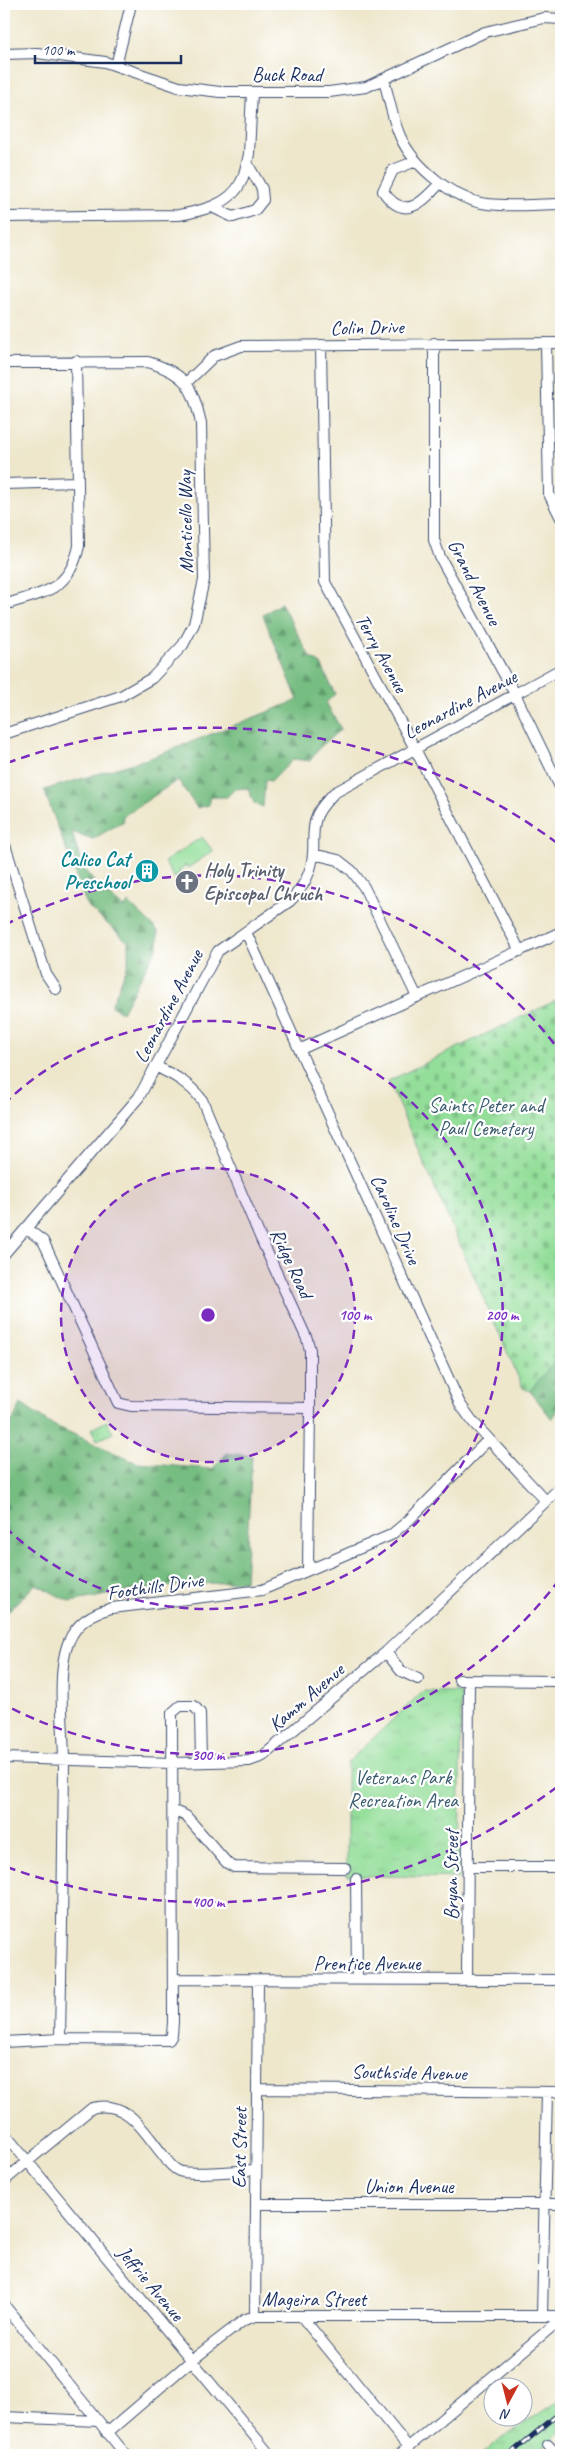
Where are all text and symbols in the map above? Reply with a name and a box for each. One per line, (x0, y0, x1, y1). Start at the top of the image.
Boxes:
scale bar (35, 32, 181, 64)
text: 100 m (42, 41, 76, 60)
street label: Buck Road (252, 62, 325, 87)
street label: Colin Drive (330, 314, 405, 341)
street label: Monticello Way (172, 468, 199, 574)
street label: Grand Avenue (442, 535, 508, 631)
street label: Terry Avenue (350, 610, 414, 698)
street label: Leonardine Avenue (399, 663, 522, 745)
place label: Calico Cat Preschool (60, 847, 133, 895)
building icon: Calico Cat Preschool (134, 858, 160, 884)
place label: Holy Trinity Episcopal Chruch (204, 858, 323, 906)
church icon: Holy Trinity Episcopal Chruch (174, 869, 200, 895)
street label: Leonardine Avenue (128, 944, 209, 1067)
park label: Saints Peter and Paul Cemetery (428, 1093, 547, 1141)
street label: Caroline Drive (365, 1170, 427, 1269)
street label: Ridge Road (264, 1224, 320, 1305)
centre of rings (199, 1306, 217, 1324)
text: 100 m (339, 1306, 373, 1325)
text: 200 m (486, 1306, 520, 1325)
street label: Foothills Drive (106, 1567, 206, 1606)
street label: Kamm Avenue (263, 1657, 350, 1737)
text: 300 m (192, 1746, 226, 1765)
park label: Veterans Park Recreation Area (348, 1765, 459, 1813)
street label: Bryan Street (439, 1827, 464, 1920)
text: 400 m (192, 1893, 226, 1912)
street label: Prentice Avenue (314, 1951, 422, 1976)
street label: Southside Avenue (351, 2059, 468, 2086)
street label: East Street (226, 2105, 253, 2189)
street label: Union Avenue (364, 2174, 455, 2199)
street label: Jeffrie Avenue (111, 2240, 190, 2327)
street label: Mageira Street (262, 2287, 369, 2312)
north arrow (482, 2376, 532, 2426)
text: N (499, 2405, 512, 2423)

